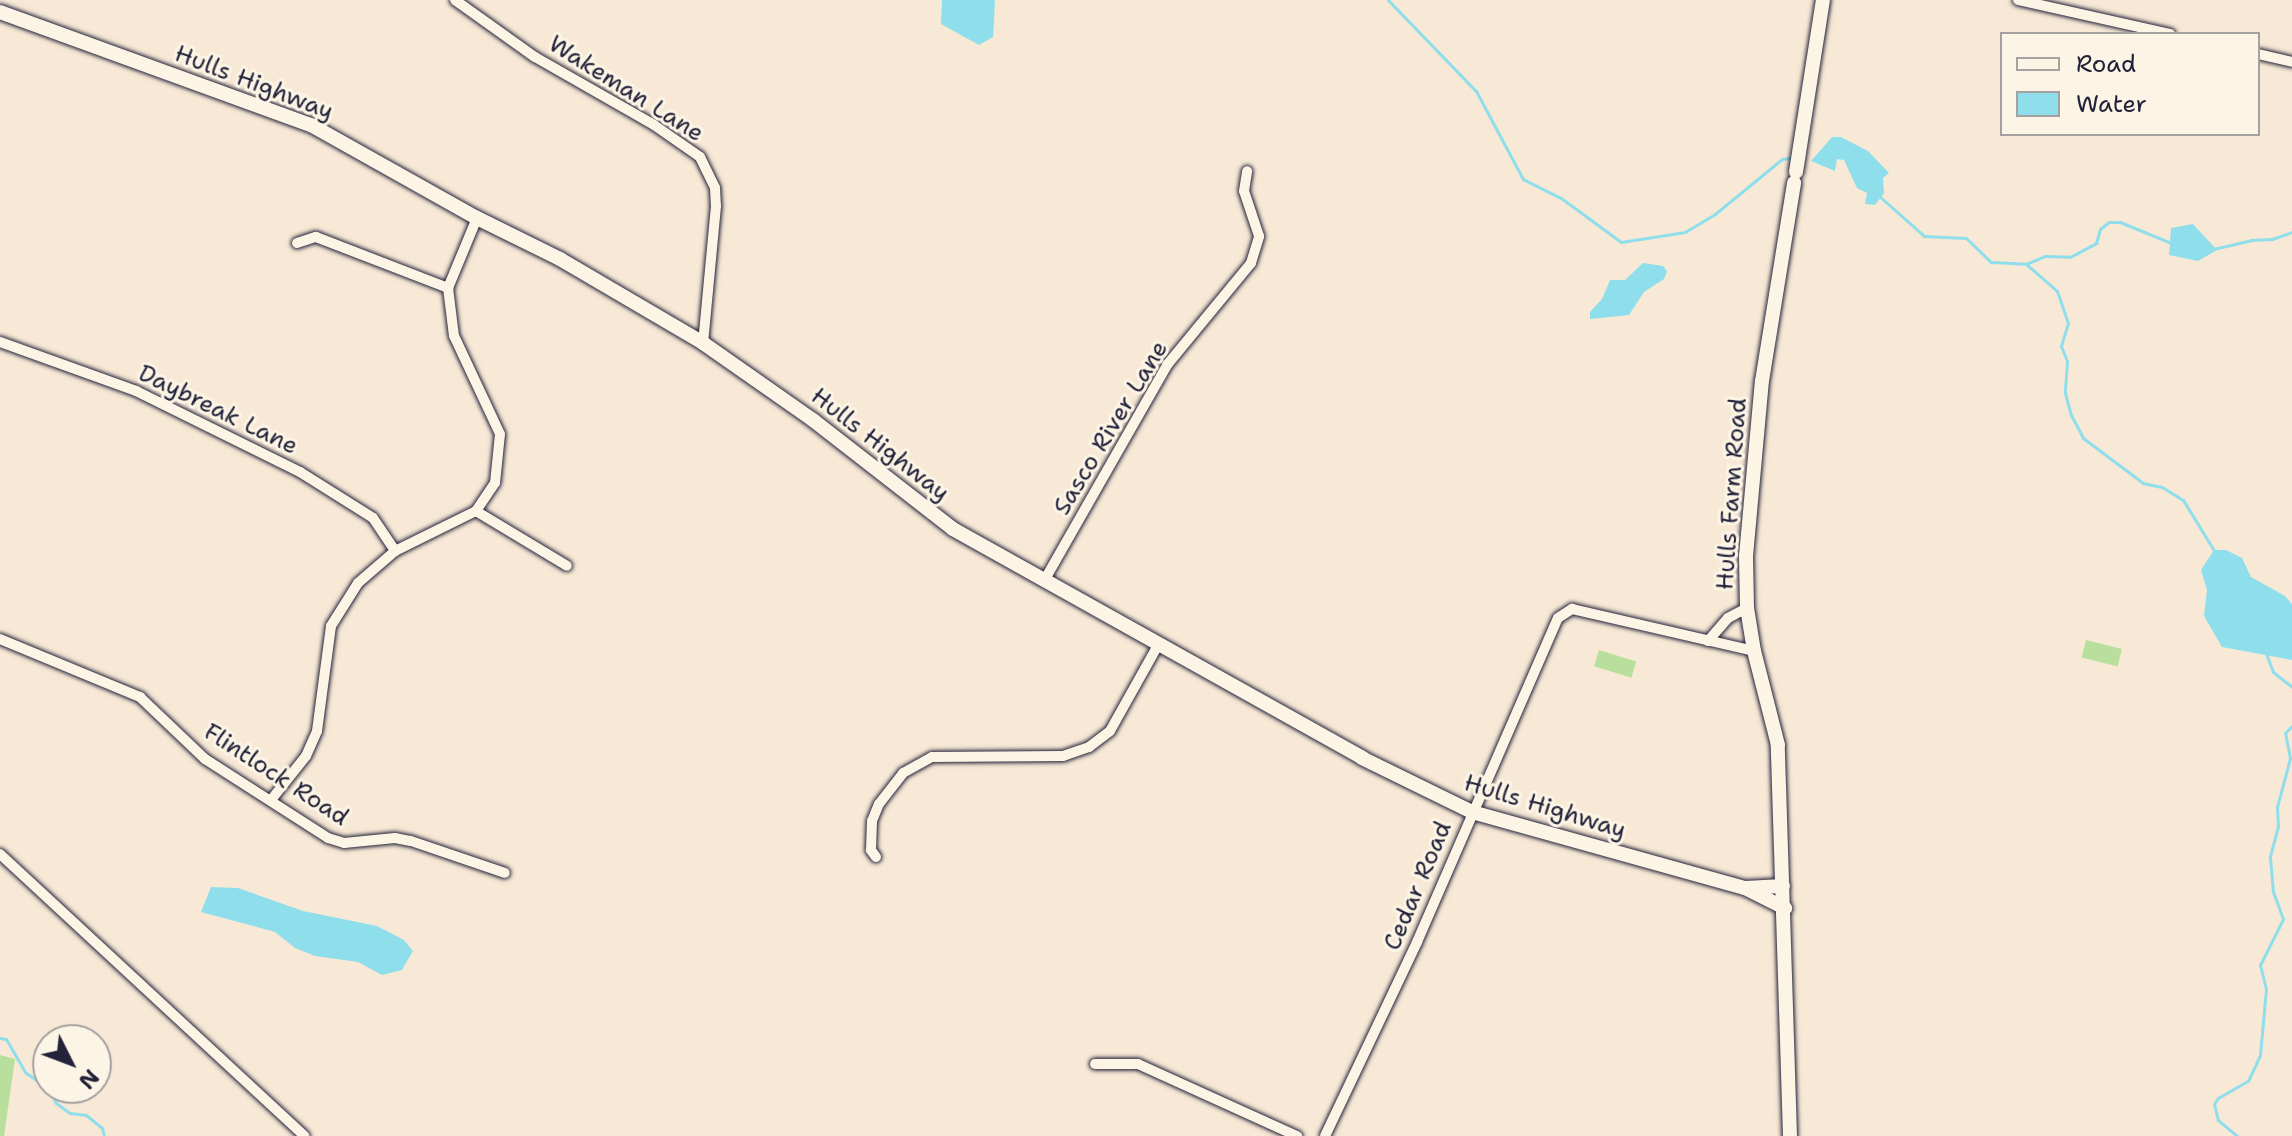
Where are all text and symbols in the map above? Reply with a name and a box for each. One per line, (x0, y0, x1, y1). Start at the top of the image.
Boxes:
street label: Wakeman Lane (543, 30, 709, 148)
legend (2000, 32, 2260, 136)
street label: Hulls Highway (171, 40, 337, 126)
text: Road (2076, 48, 2136, 80)
text: Water (2076, 88, 2147, 120)
street label: Sasco River Lane (1048, 336, 1174, 520)
street label: Daybreak Lane (134, 359, 302, 461)
street label: Hulls Highway (805, 382, 955, 508)
street label: Hulls Farm Road (1711, 397, 1753, 591)
street label: Flintlock Road (198, 718, 354, 832)
street label: Hulls Highway (1461, 769, 1629, 845)
street label: Cedar Road (1378, 817, 1458, 955)
north arrow (32, 1024, 112, 1104)
text: N (72, 1063, 105, 1095)

